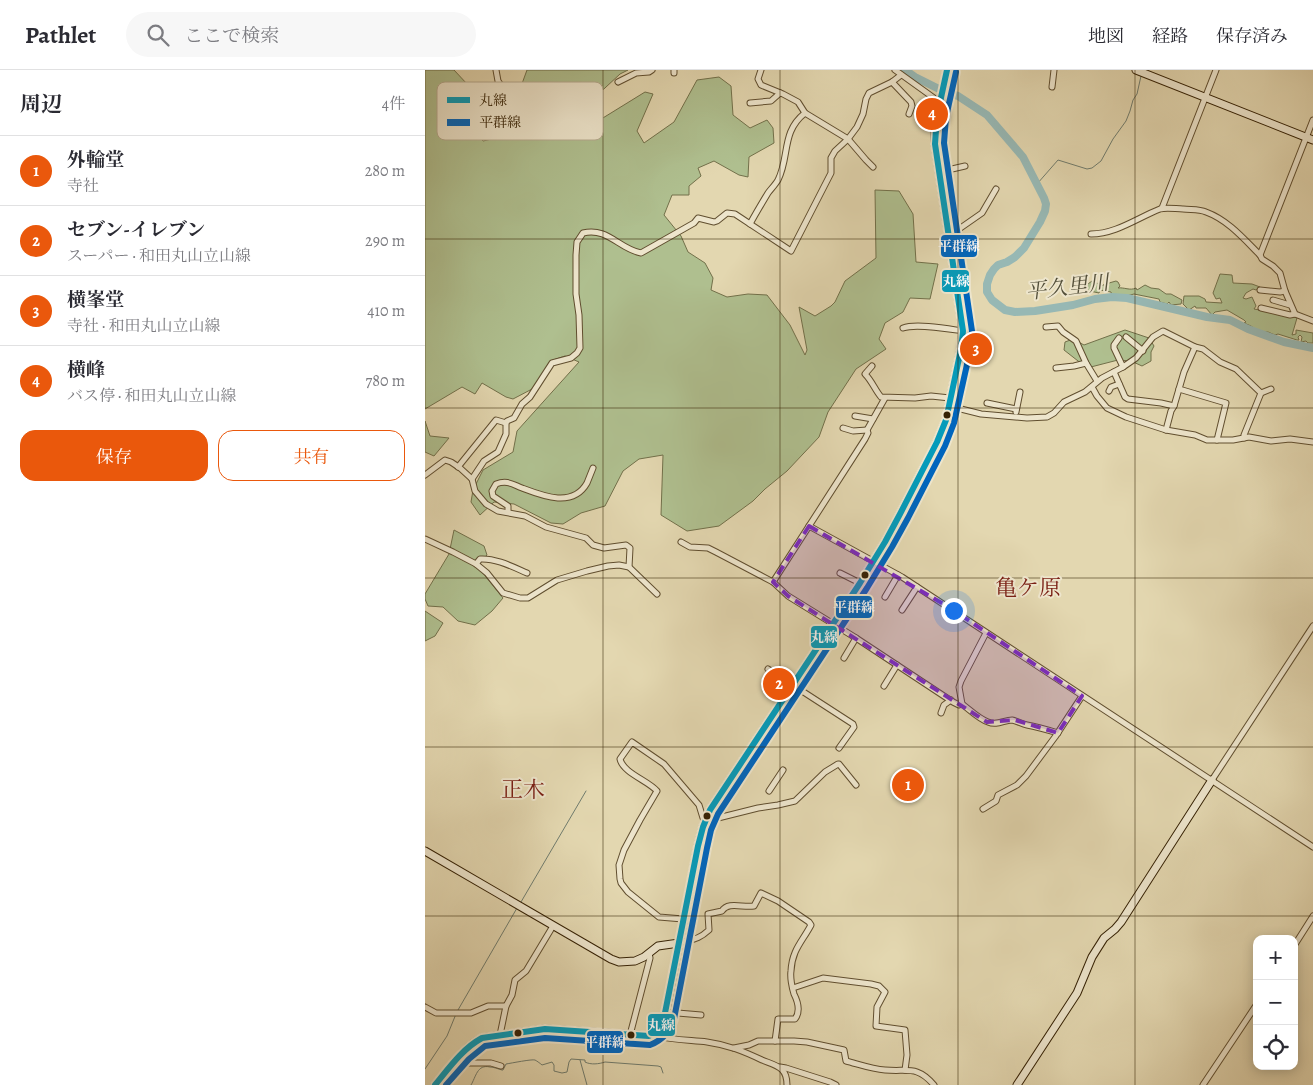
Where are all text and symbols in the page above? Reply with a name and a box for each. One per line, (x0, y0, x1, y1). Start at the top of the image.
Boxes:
search box (126, 12, 476, 57)
text: Pathlet (25, 19, 96, 51)
icon: search (144, 21, 172, 49)
text: ここで検索 (184, 23, 279, 49)
text: 地図 (1088, 24, 1124, 48)
text: 経路 (1152, 24, 1188, 48)
text: 保存済み (1216, 24, 1288, 48)
legend (437, 82, 603, 140)
text: 周辺 (20, 90, 62, 118)
text: 丸線 (479, 91, 507, 110)
text: 4件 (382, 93, 405, 115)
pin: 4 (916, 95, 948, 133)
text: 平群線 (479, 113, 521, 132)
text: 外輪堂 (67, 147, 124, 173)
text: 1 (33, 160, 39, 182)
text: 280 m (365, 160, 405, 182)
text: 寺社 (67, 175, 99, 197)
text: セブン-イレブン (67, 217, 205, 243)
text: 2 (32, 230, 40, 252)
text: 290 m (365, 230, 405, 252)
line badge: 平群線 (940, 234, 978, 258)
text: 平群線 (938, 237, 980, 256)
text: スーパー · 和田丸山立山線 (67, 245, 251, 267)
water label: 平久里川 (1024, 268, 1112, 306)
line badge: 丸線 (941, 269, 970, 293)
text: 丸線 (942, 272, 970, 291)
text: 横峯堂 (67, 287, 124, 313)
text: 3 (33, 300, 39, 322)
text: 410 m (367, 300, 405, 322)
text: 寺社 · 和田丸山立山線 (67, 315, 221, 337)
pin: 3 (960, 330, 992, 368)
text: 横峰 (67, 357, 105, 383)
text: 4 (32, 370, 40, 392)
text: 780 m (366, 370, 405, 392)
text: バス停 · 和田丸山立山線 (67, 385, 237, 407)
unlabelled marker (942, 410, 952, 420)
button: 保存 (20, 430, 208, 481)
button: 共有 (218, 430, 405, 481)
unlabelled marker (860, 570, 870, 580)
district label: 亀ケ原 (995, 573, 1061, 603)
line badge: 平群線 (835, 595, 873, 619)
text: 平群線 (833, 598, 875, 617)
your location (941, 598, 967, 624)
line badge: 丸線 (810, 625, 838, 649)
text: 丸線 (810, 628, 838, 647)
pin: 2 (763, 665, 795, 703)
pin: 1 (892, 766, 924, 804)
district label: 正木 (501, 775, 545, 805)
unlabelled marker (702, 811, 712, 821)
map controls (1253, 935, 1298, 1070)
button: + (1253, 935, 1298, 980)
button: − (1253, 980, 1298, 1025)
line badge: 丸線 (647, 1013, 676, 1037)
text: 丸線 (647, 1016, 675, 1035)
button: locate (1253, 1025, 1298, 1070)
unlabelled marker (513, 1028, 523, 1038)
line badge: 平群線 (586, 1030, 624, 1054)
unlabelled marker (626, 1030, 636, 1040)
text: 平群線 (584, 1033, 626, 1052)

